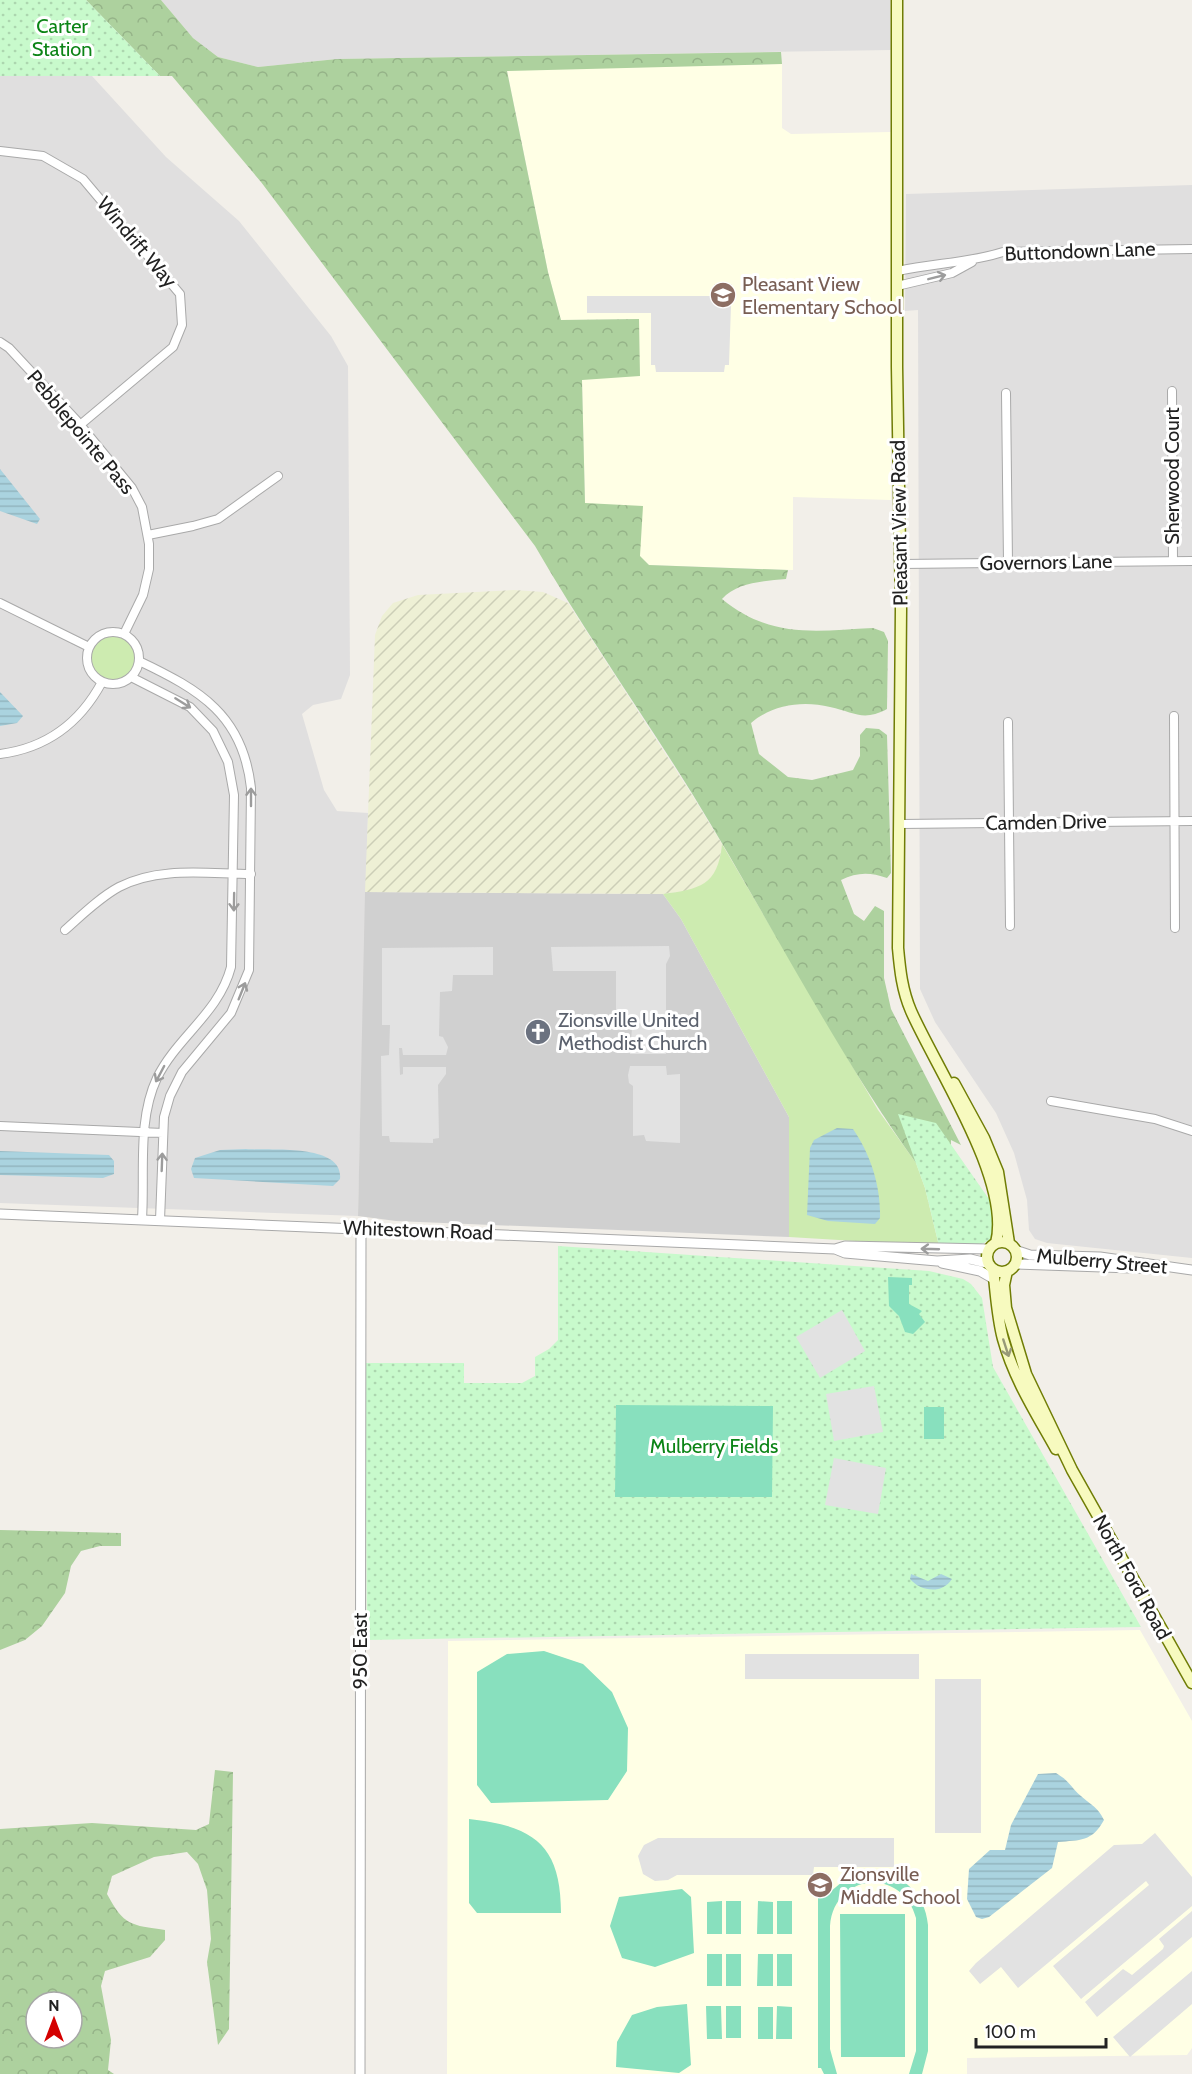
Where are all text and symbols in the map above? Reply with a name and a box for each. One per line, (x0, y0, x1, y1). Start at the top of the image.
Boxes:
park label: Carter Station (32, 14, 92, 61)
street label: Windrift Way (92, 192, 182, 292)
street label: Buttondown Lane (1004, 236, 1156, 266)
one-way arrow (927, 271, 946, 282)
place label: Pleasant View Elementary School (742, 272, 903, 319)
school or university icon: Pleasant View Elementary School (708, 280, 738, 310)
street label: Pebblepointe Pass (22, 365, 140, 499)
street label: Sherwood Court (1160, 407, 1184, 545)
street label: Pleasant View Road (886, 440, 912, 606)
street label: Governors Lane (979, 549, 1113, 575)
one-way arrow (175, 697, 192, 710)
one-way arrow (245, 788, 257, 808)
street label: Camden Drive (985, 809, 1107, 835)
one-way arrow (228, 891, 239, 911)
one-way arrow (237, 982, 248, 1001)
place label: Zionsville United Methodist Church (558, 1008, 707, 1055)
church icon: Zionsville United Methodist Church (523, 1017, 553, 1047)
one-way arrow (154, 1065, 166, 1082)
one-way arrow (157, 1152, 168, 1172)
street label: Whitestown Road (342, 1215, 494, 1245)
one-way arrow (920, 1243, 940, 1254)
street label: Mulberry Street (1036, 1243, 1169, 1279)
one-way arrow (1001, 1338, 1012, 1357)
park label: Mulberry Fields (650, 1434, 778, 1458)
street label: North Ford Road (1088, 1510, 1176, 1644)
street label: 950 East (348, 1613, 372, 1689)
place label: Zionsville Middle School (840, 1862, 960, 1909)
school or university icon: Zionsville Middle School (805, 1870, 835, 1900)
north arrow (24, 1990, 84, 2050)
text: N (48, 1996, 60, 2015)
scale bar (976, 2011, 1106, 2049)
text: 100 m (985, 2021, 1036, 2043)

